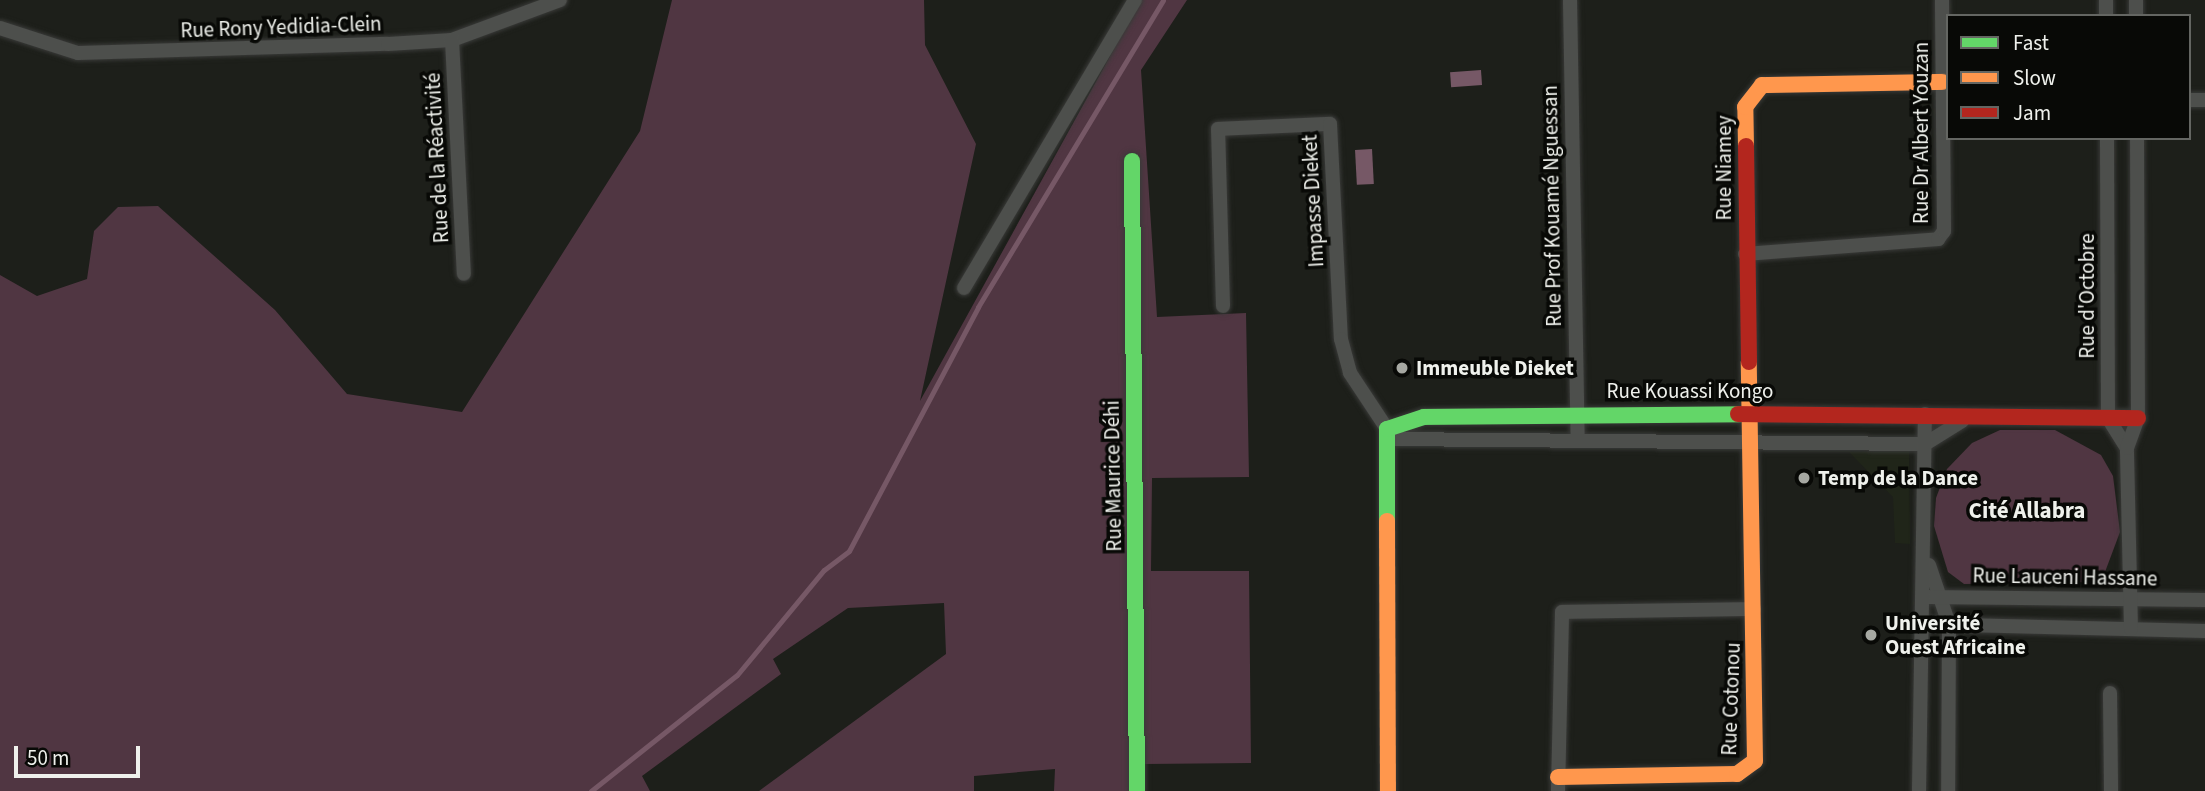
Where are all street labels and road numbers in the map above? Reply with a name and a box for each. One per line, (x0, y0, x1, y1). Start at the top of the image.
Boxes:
street label: Rue Rony Yedidia-Clein (180, 11, 382, 43)
street label: Rue Dr Albert Youzan (1908, 42, 1934, 224)
street label: Rue de la Réactivité (420, 72, 454, 244)
street label: Rue Prof Kouamé Nguessan (1537, 85, 1567, 327)
street label: Rue Niamey (1711, 115, 1737, 221)
street label: Impasse Dieket (1297, 134, 1329, 268)
street label: Rue d'Octobre (2074, 233, 2100, 359)
street label: Rue Kouassi Kongo (1607, 378, 1773, 404)
street label: Rue Maurice Déhi (1099, 400, 1127, 552)
street label: Rue Lauceni Hassane (1972, 563, 2158, 591)
street label: Rue Cotonou (1716, 642, 1746, 756)

